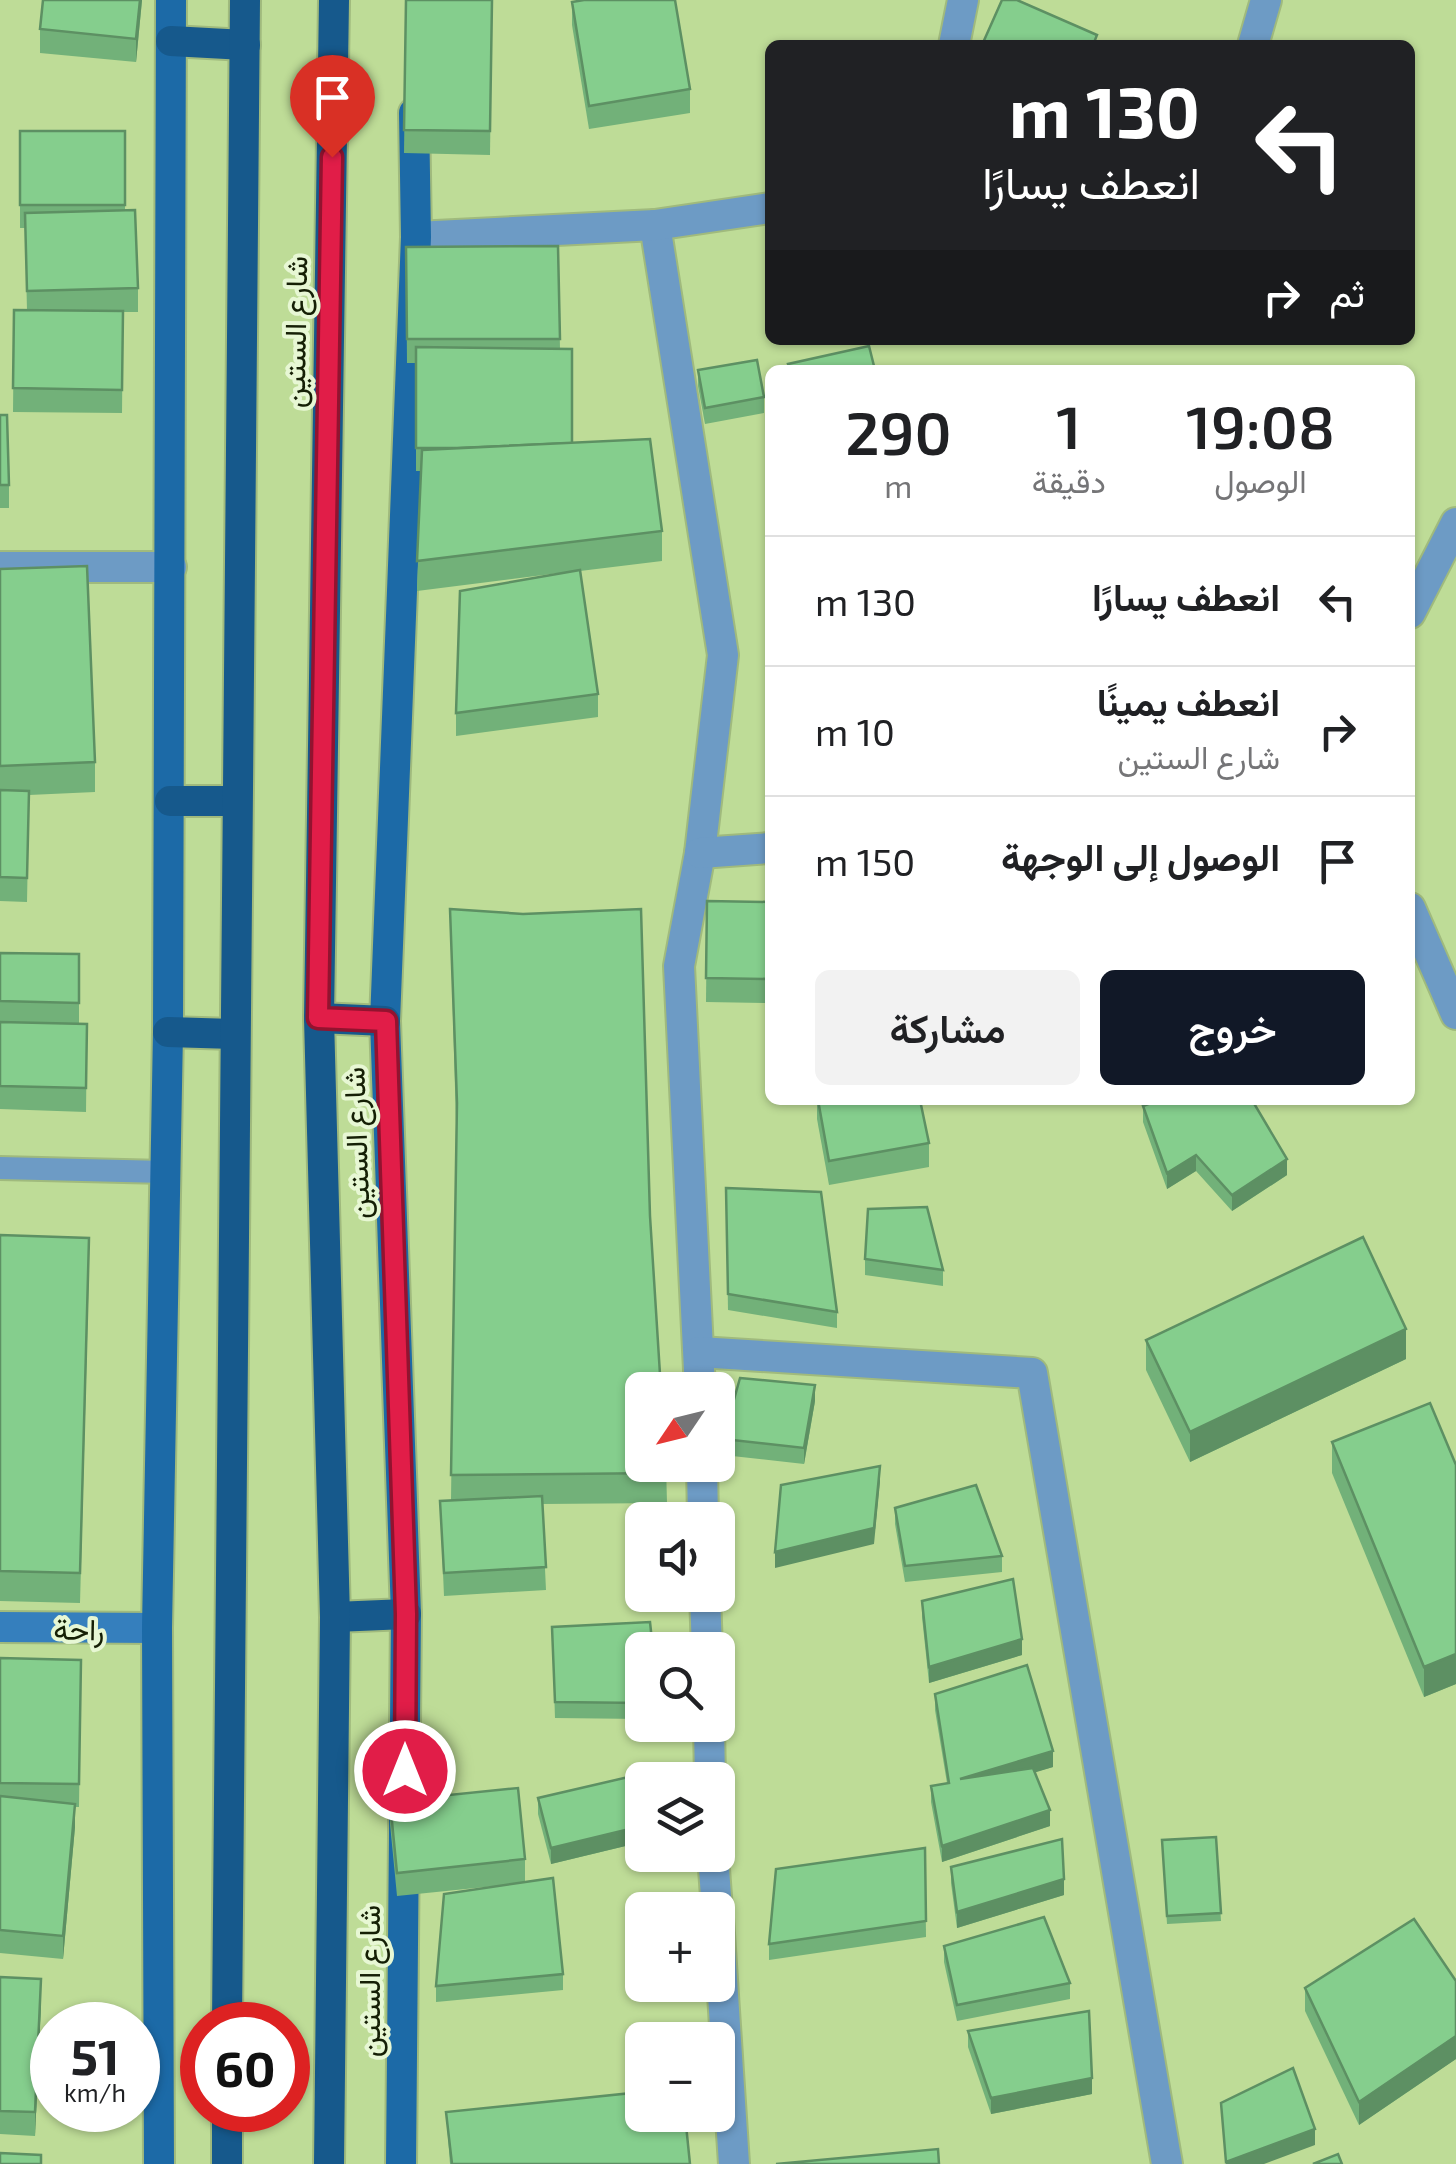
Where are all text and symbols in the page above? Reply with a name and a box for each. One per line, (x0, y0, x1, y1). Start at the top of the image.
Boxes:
pin (290, 55, 375, 158)
text: 130 m (1009, 68, 1200, 152)
icon: arrive (305, 70, 360, 125)
icon: left (1235, 80, 1365, 210)
text: انعطف يسارًا (982, 154, 1200, 208)
street label: شارع الستين (275, 256, 317, 409)
text: ثم (1329, 269, 1365, 315)
icon: right (1254, 270, 1309, 325)
text: 1 (1056, 389, 1081, 461)
text: 19:08 (1186, 389, 1335, 461)
text: 290 (845, 395, 952, 467)
text: دقيقة (1032, 461, 1106, 499)
text: الوصول (1214, 461, 1307, 499)
text: m (884, 466, 912, 504)
text: انعطف يسارًا (1092, 573, 1280, 619)
icon: left (1310, 574, 1365, 629)
text: 130 m (815, 578, 916, 624)
text: انعطف يمينًا (1097, 678, 1280, 724)
icon: right (1310, 704, 1365, 759)
text: 10 m (815, 708, 895, 754)
text: شارع الستين (1118, 737, 1280, 775)
text: الوصول إلى الوجهة (1001, 833, 1280, 879)
icon: arrive (1310, 834, 1365, 889)
text: 150 m (815, 838, 915, 884)
button: مشاركة (815, 970, 1080, 1085)
button: خروج (1100, 970, 1365, 1085)
street label: شارع الستين (334, 1066, 380, 1220)
north arrow (625, 1372, 735, 1482)
map controls (625, 1372, 735, 2132)
button: sound (625, 1502, 735, 1612)
street label: راحة (53, 1610, 105, 1648)
button: search (625, 1632, 735, 1742)
position arrow (353, 1719, 457, 1823)
button: layers (625, 1762, 735, 1872)
button: + (625, 1892, 735, 2002)
street label: شارع الستين (350, 1905, 390, 2057)
speed limit sign: 60 (180, 2002, 310, 2132)
button: − (625, 2022, 735, 2132)
text: 51 (70, 2025, 120, 2085)
text: km/h (64, 2077, 126, 2107)

